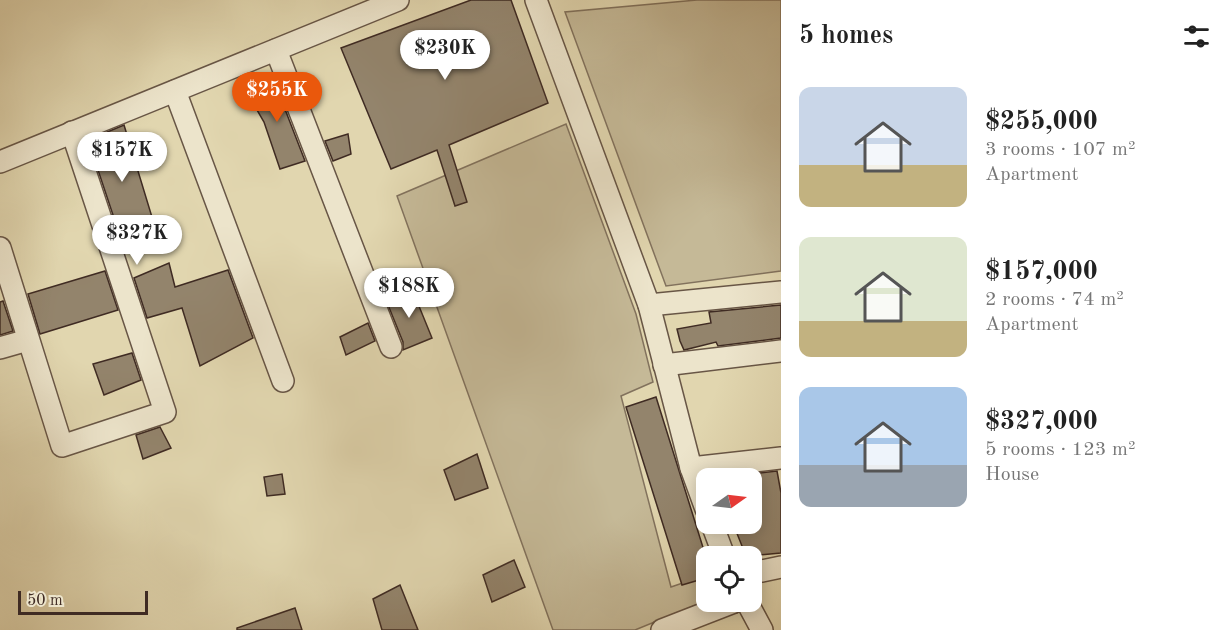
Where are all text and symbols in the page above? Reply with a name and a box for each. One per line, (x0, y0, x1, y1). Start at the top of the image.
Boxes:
icon: filters (1180, 20, 1213, 53)
text: 5 homes (799, 23, 893, 49)
pin: $230K (403, 30, 487, 81)
text: $230K (414, 39, 476, 59)
pin: $255K (235, 72, 319, 123)
text: $255K (246, 81, 308, 101)
text: $255,000 (985, 109, 1098, 135)
icon: home (847, 111, 919, 183)
pin: $157K (80, 132, 164, 183)
text: 3 rooms · 107 m² (985, 140, 1135, 160)
text: $157K (91, 141, 153, 161)
text: Apartment (985, 165, 1079, 185)
pin: $327K (95, 215, 179, 266)
text: $327K (106, 224, 168, 244)
text: $157,000 (985, 259, 1098, 285)
icon: home (847, 261, 919, 333)
pin: $188K (367, 268, 451, 319)
text: $188K (378, 277, 440, 297)
text: 2 rooms · 74 m² (985, 290, 1124, 310)
text: Apartment (985, 315, 1079, 335)
text: $327,000 (985, 409, 1098, 435)
icon: home (847, 411, 919, 483)
text: 5 rooms · 123 m² (985, 440, 1135, 460)
text: House (985, 465, 1039, 485)
north arrow (696, 468, 762, 534)
map controls (696, 468, 762, 612)
button: locate (696, 546, 762, 612)
scale bar (18, 588, 148, 616)
text: 50 m (27, 593, 63, 609)

